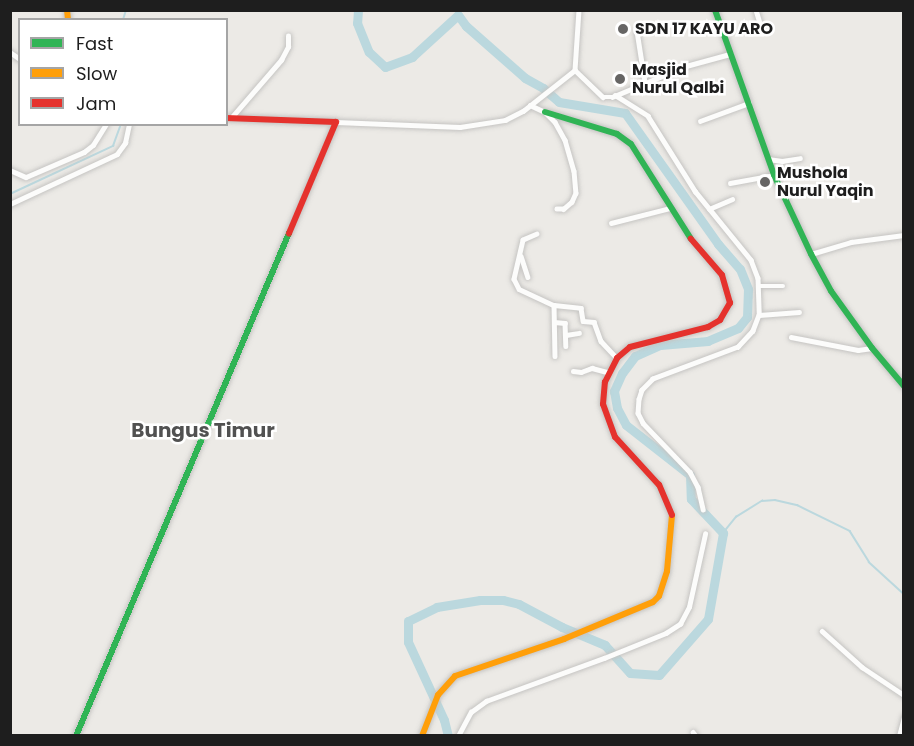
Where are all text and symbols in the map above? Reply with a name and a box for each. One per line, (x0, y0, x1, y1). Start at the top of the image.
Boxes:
legend (18, 18, 228, 126)
place label: SDN 17 KAYU ARO (635, 19, 773, 39)
marker: SDN 17 KAYU ARO (616, 22, 630, 36)
text: Fast (76, 31, 113, 56)
place label: Masjid Nurul Qalbi (632, 60, 724, 98)
text: Slow (76, 61, 117, 86)
marker: Masjid Nurul Qalbi (613, 72, 627, 86)
text: Jam (76, 91, 116, 116)
place label: Mushola Nurul Yaqin (777, 163, 874, 201)
marker: Mushola Nurul Yaqin (758, 175, 772, 189)
district label: Bungus Timur (131, 418, 275, 442)

